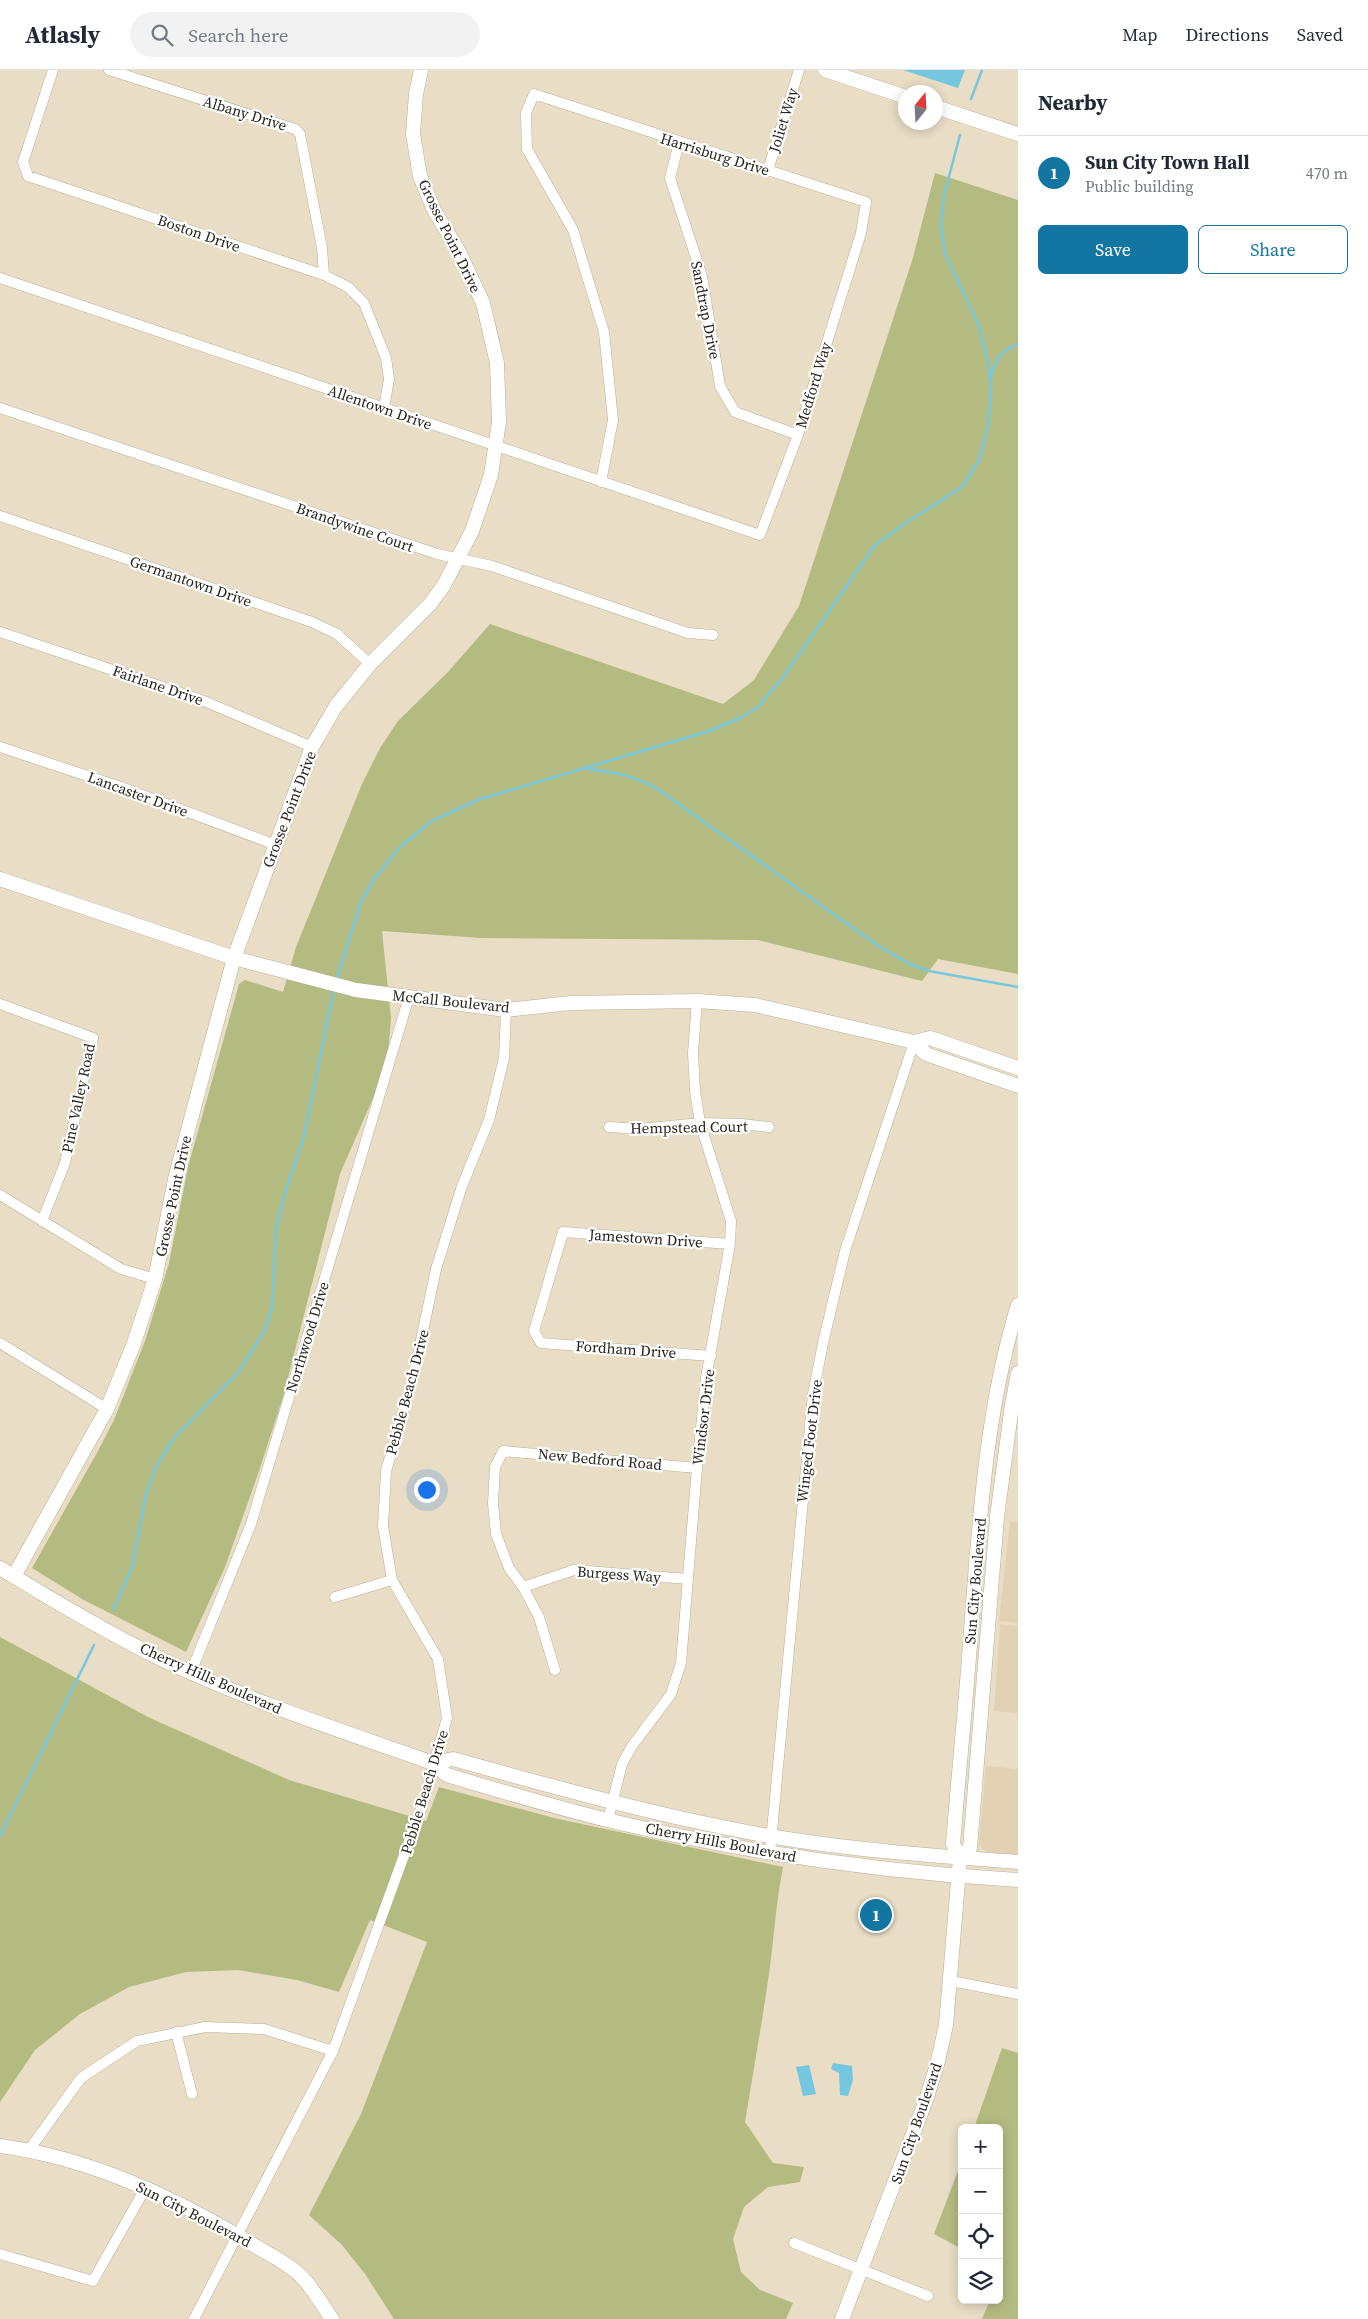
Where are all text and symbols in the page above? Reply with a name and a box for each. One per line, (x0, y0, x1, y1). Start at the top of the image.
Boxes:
search box (130, 12, 480, 57)
text: Atlasly (25, 18, 100, 51)
icon: search (148, 21, 176, 49)
text: Search here (188, 22, 288, 48)
text: Map (1122, 22, 1158, 47)
text: Directions (1186, 22, 1269, 47)
text: Saved (1297, 22, 1343, 47)
street label: Joliet Way (763, 85, 803, 156)
north arrow (898, 85, 943, 130)
text: Nearby (1038, 88, 1108, 117)
street label: Albany Drive (201, 90, 290, 136)
street label: Harrisburg Drive (658, 127, 773, 181)
text: Sun City Town Hall (1085, 149, 1250, 175)
text: 1 (1050, 162, 1058, 184)
text: 470 m (1306, 162, 1348, 184)
text: Public building (1085, 175, 1194, 197)
street label: Grosse Point Drive (413, 176, 487, 296)
street label: Boston Drive (155, 209, 243, 257)
button: Save (1038, 225, 1188, 274)
button: Share (1198, 225, 1348, 274)
street label: Sandtrap Drive (686, 259, 726, 361)
street label: Medford Way (790, 339, 836, 431)
street label: Allentown Drive (325, 379, 435, 435)
street label: Brandywine Court (294, 497, 416, 557)
street label: Germantown Drive (127, 550, 255, 612)
street label: Fairlane Drive (110, 660, 206, 710)
street label: Grosse Point Drive (257, 747, 321, 870)
street label: Lancaster Drive (85, 766, 192, 822)
street label: McCall Boulevard (391, 984, 511, 1018)
street label: Pine Valley Road (56, 1041, 100, 1155)
street label: Hempstead Court (630, 1115, 748, 1139)
street label: Grosse Point Drive (150, 1133, 196, 1259)
street label: Jamestown Drive (588, 1223, 704, 1252)
street label: Northwood Drive (280, 1279, 334, 1395)
street label: Pebble Beach Drive (380, 1327, 434, 1457)
street label: Fordham Drive (575, 1335, 677, 1363)
street label: Windsor Drive (687, 1367, 719, 1466)
street label: Winged Foot Drive (791, 1378, 827, 1504)
street label: New Bedford Road (537, 1443, 663, 1475)
your location (414, 1477, 440, 1503)
street label: Sun City Boulevard (959, 1517, 991, 1645)
street label: Burgess Way (576, 1561, 662, 1587)
street label: Cherry Hills Boulevard (137, 1637, 286, 1719)
street label: Pebble Beach Drive (395, 1727, 453, 1857)
street label: Cherry Hills Boulevard (644, 1817, 799, 1867)
pin: 1 (860, 1896, 892, 1934)
street label: Sun City Boulevard (885, 2059, 947, 2186)
map controls (958, 2124, 1003, 2304)
button: + (958, 2124, 1003, 2169)
button: − (958, 2169, 1003, 2214)
street label: Sun City Boulevard (133, 2176, 256, 2252)
button: locate (958, 2214, 1003, 2259)
button: layers (958, 2259, 1003, 2304)

